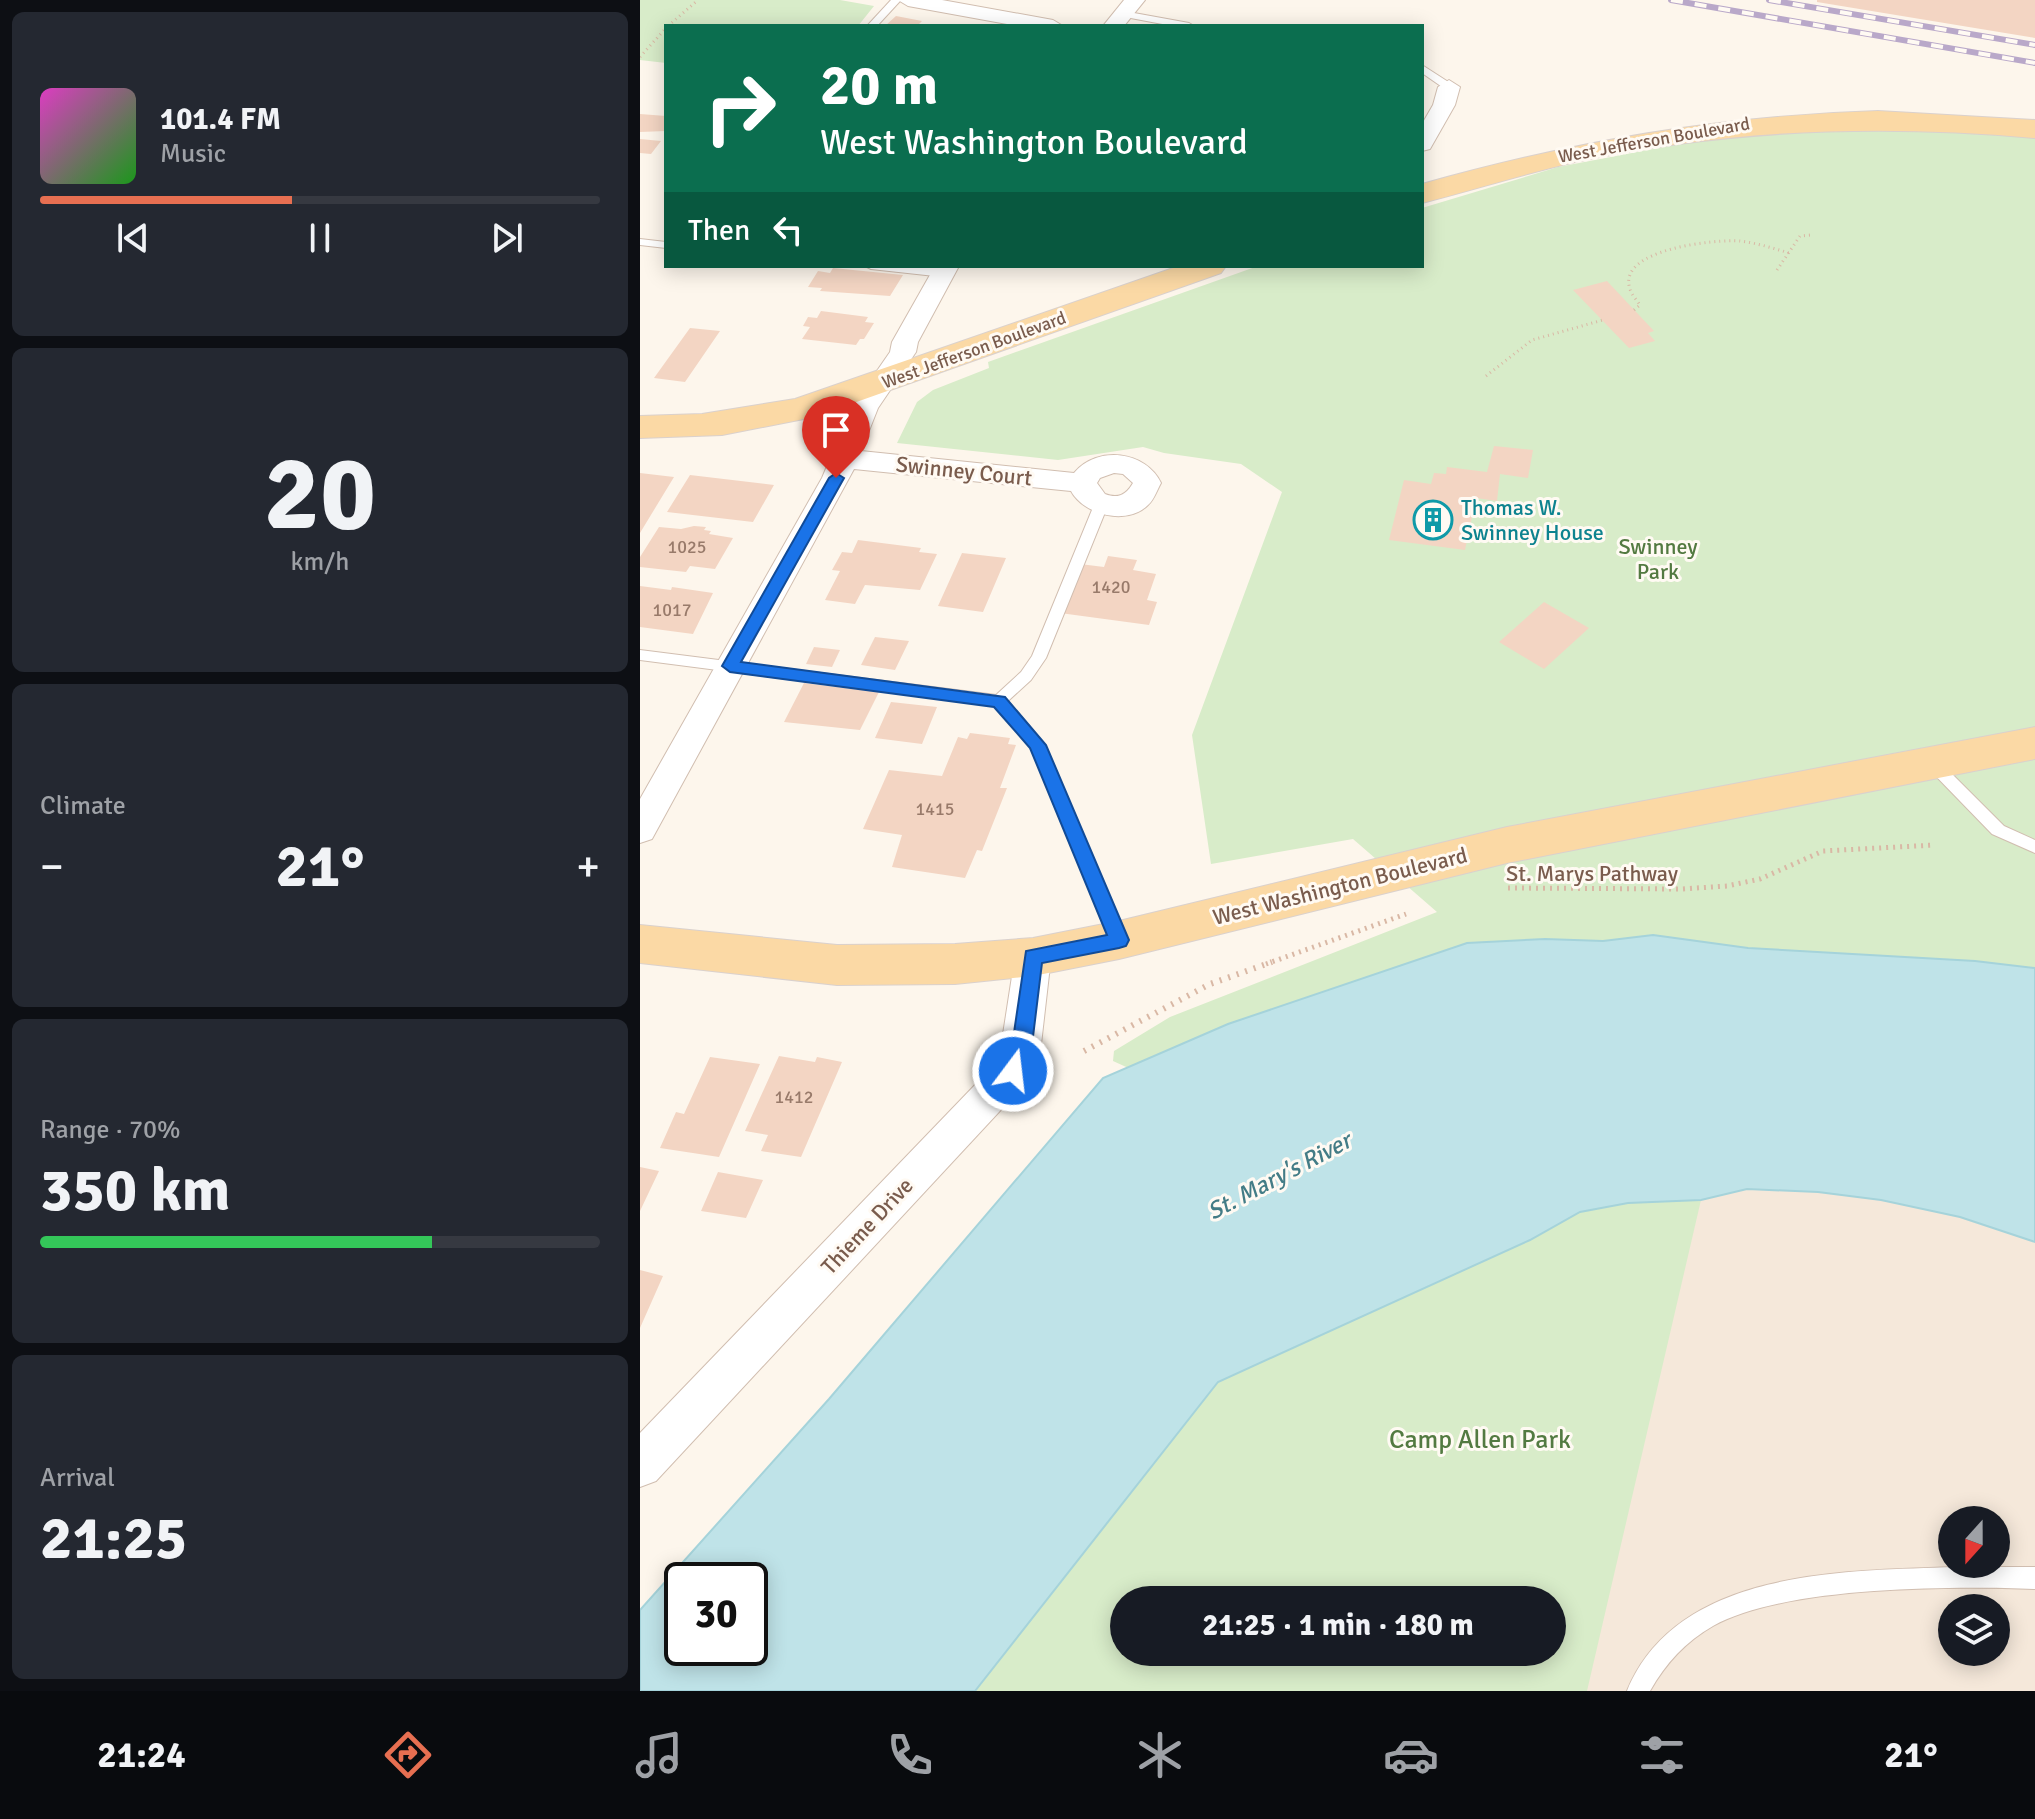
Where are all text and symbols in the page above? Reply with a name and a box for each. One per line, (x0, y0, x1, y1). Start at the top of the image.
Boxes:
text: 20 m (820, 51, 938, 120)
icon: right (688, 56, 792, 160)
text: 101.4 FM (160, 101, 281, 138)
street label: West Jefferson Boulevard (1557, 112, 1751, 168)
text: West Washington Boulevard (820, 120, 1248, 165)
text: Music (160, 138, 226, 170)
icon: left (766, 208, 810, 252)
text: Then (688, 212, 750, 249)
icon: previous (111, 216, 155, 260)
icon: pause (298, 216, 342, 260)
icon: next (485, 216, 529, 260)
street label: West Jefferson Boulevard (879, 306, 1069, 394)
pin (802, 396, 870, 478)
icon: arrive (814, 408, 858, 452)
text: 20 (264, 430, 376, 558)
street label: Swinney Court (895, 450, 1034, 492)
place label: Thomas W. Swinney House (1461, 494, 1604, 546)
building icon: Thomas W. Swinney House (1412, 499, 1454, 541)
park label: Swinney Park (1618, 533, 1698, 585)
house number: 1025 (668, 536, 706, 558)
text: km/h (291, 546, 349, 578)
house number: 1420 (1092, 576, 1130, 598)
house number: 1017 (653, 599, 691, 621)
text: Climate (40, 790, 126, 822)
house number: 1415 (916, 798, 954, 820)
text: 21° (276, 830, 364, 904)
text: − (40, 840, 64, 894)
text: + (576, 840, 600, 894)
street label: West Washington Boulevard (1210, 841, 1470, 931)
street label: St. Marys Pathway (1506, 860, 1679, 887)
position arrow (971, 1029, 1055, 1113)
house number: 1412 (775, 1086, 813, 1108)
text: Range · 70% (40, 1114, 181, 1146)
water label: St. Mary's River (1202, 1124, 1359, 1226)
text: 350 km (40, 1154, 230, 1228)
street label: Thieme Drive (815, 1172, 919, 1280)
park label: Camp Allen Park (1389, 1424, 1571, 1456)
text: Arrival (40, 1462, 115, 1494)
text: 21:25 (40, 1502, 187, 1576)
north arrow (1938, 1506, 2010, 1578)
map controls (1938, 1506, 2010, 1666)
speed limit sign: 30 (664, 1562, 768, 1666)
button: layers (1938, 1594, 2010, 1666)
text: 21:25 · 1 min · 180 m (1202, 1607, 1474, 1644)
icon: directions (380, 1727, 436, 1783)
icon: music (631, 1727, 687, 1783)
icon: phone (882, 1727, 938, 1783)
icon: climate (1132, 1727, 1188, 1783)
icon: car (1383, 1727, 1439, 1783)
icon: filters (1634, 1727, 1690, 1783)
text: 21:24 (97, 1733, 186, 1778)
text: 21° (1884, 1733, 1938, 1778)

